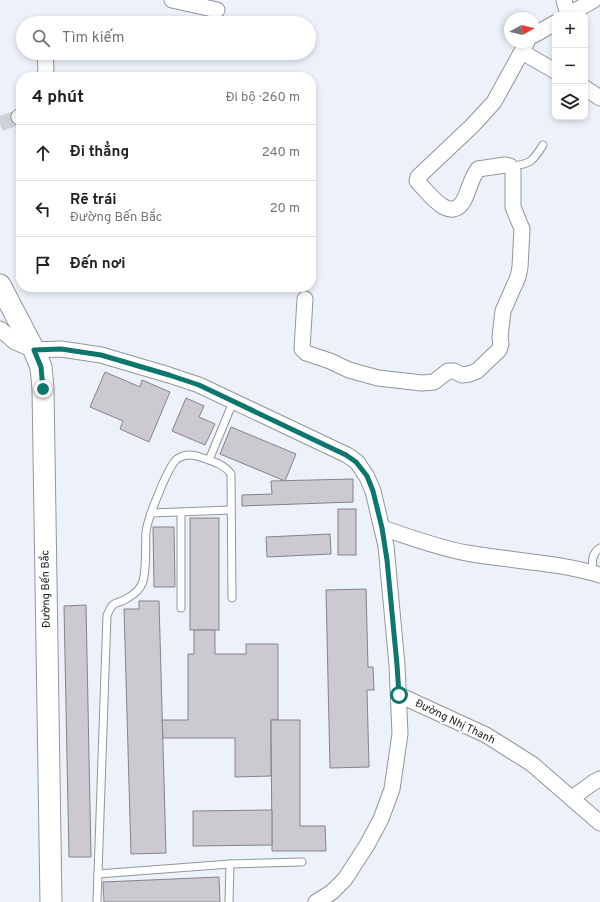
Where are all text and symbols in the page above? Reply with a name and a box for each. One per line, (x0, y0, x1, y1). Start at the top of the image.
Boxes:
north arrow (504, 12, 540, 48)
map controls (552, 12, 588, 120)
button: + (552, 12, 588, 48)
search box (16, 16, 316, 60)
icon: search (30, 27, 52, 49)
text: Tìm kiếm (62, 29, 124, 48)
button: − (552, 48, 588, 84)
button: layers (552, 84, 588, 120)
text: 4 phút (32, 87, 84, 109)
text: Đi bộ · 260 m (226, 90, 300, 106)
icon: ahead (32, 142, 54, 164)
text: Đi thẳng (70, 143, 129, 162)
text: 240 m (262, 145, 300, 161)
text: Rẽ trái (70, 191, 117, 210)
icon: left (32, 198, 54, 220)
text: 20 m (270, 201, 300, 217)
text: Đường Bến Bắc (70, 210, 162, 226)
icon: arrive (32, 254, 54, 276)
text: Đến nơi (70, 255, 126, 274)
route end (34, 380, 52, 398)
street label: Đường Bến Bắc (37, 550, 54, 628)
route start (390, 686, 408, 704)
street label: Đường Nhị Thanh (413, 697, 497, 747)

